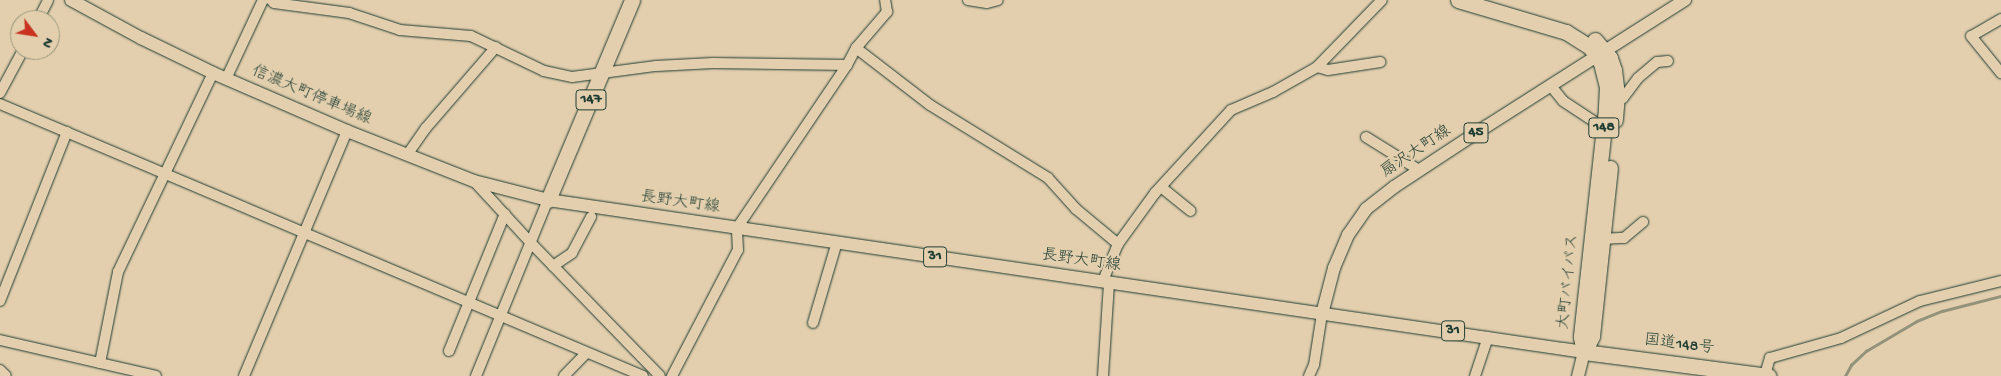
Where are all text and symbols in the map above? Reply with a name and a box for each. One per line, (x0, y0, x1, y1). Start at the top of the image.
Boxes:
north arrow (10, 10, 60, 60)
text: N (38, 34, 57, 51)
street label: 信濃大町停車場線 (248, 63, 374, 131)
road number: 147 (575, 88, 607, 112)
road number: 148 (1588, 116, 1620, 140)
road number: 45 (1464, 120, 1488, 146)
street label: 扇沢大町線 (1378, 123, 1456, 183)
street label: 長野大町線 (639, 189, 721, 219)
street label: 大町バイパス (1555, 233, 1585, 331)
road number: 31 (922, 244, 948, 270)
street label: 長野大町線 (1040, 247, 1122, 277)
road number: 31 (1440, 318, 1466, 344)
street label: 国道148号 (1643, 332, 1715, 360)

